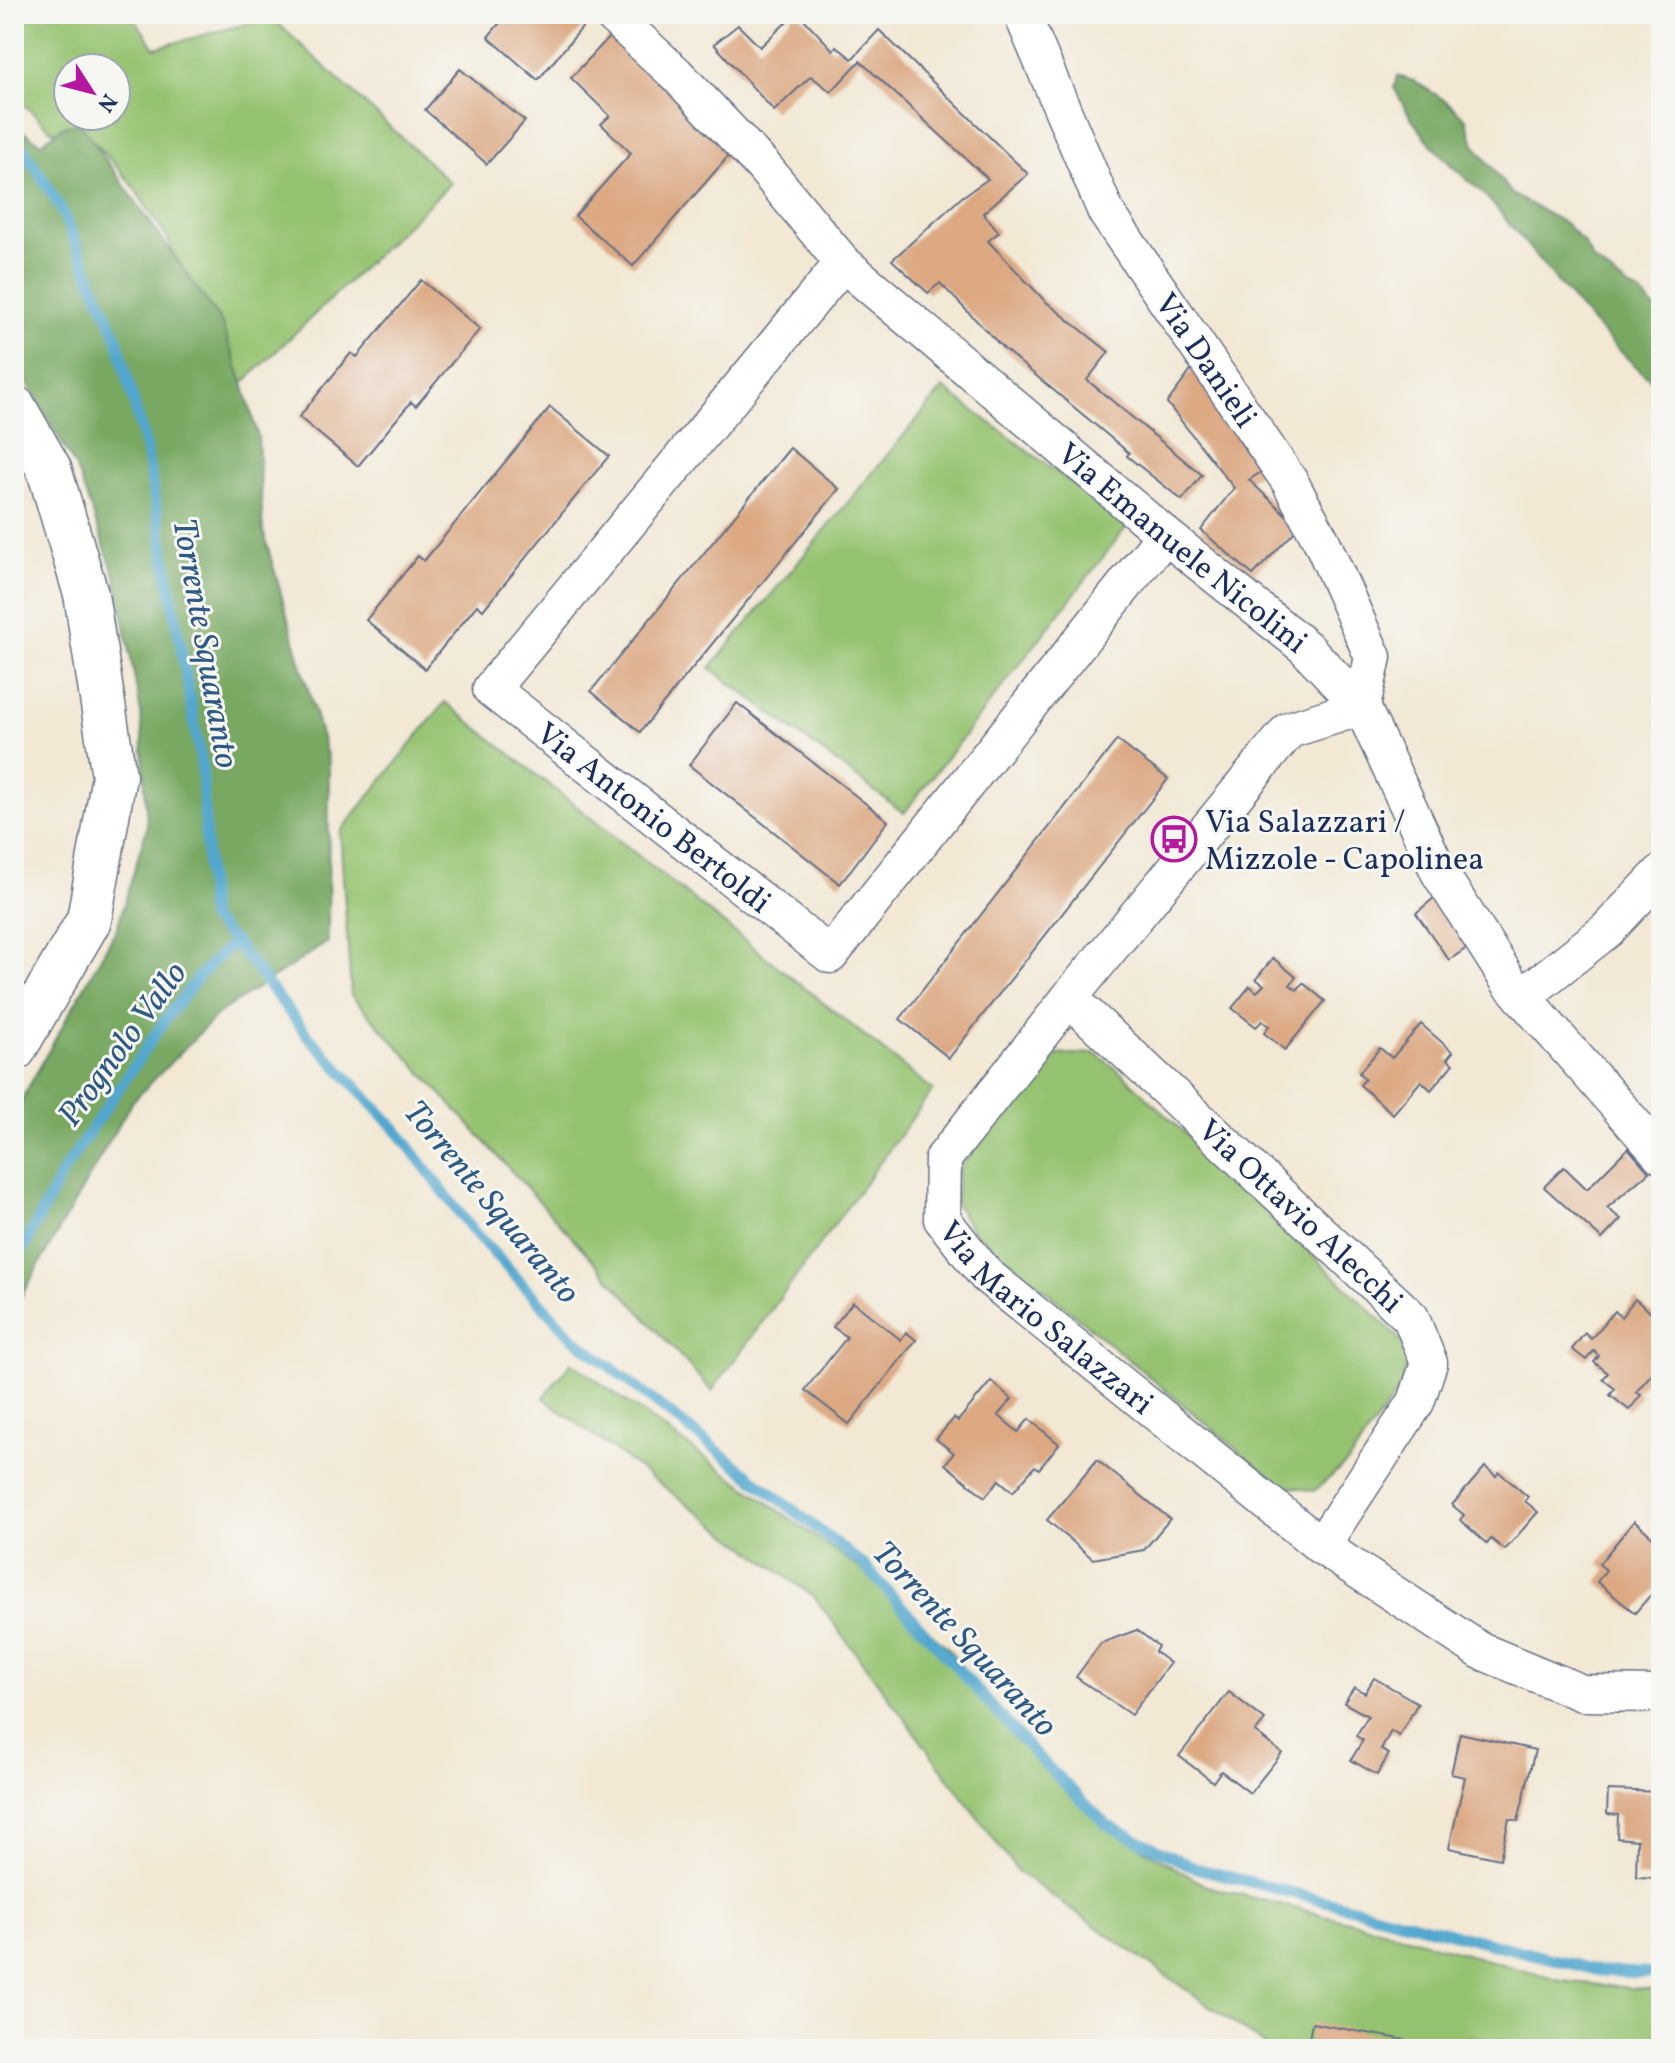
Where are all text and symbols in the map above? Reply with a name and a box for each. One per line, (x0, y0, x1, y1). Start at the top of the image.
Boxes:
north arrow (52, 52, 132, 132)
text: N (89, 87, 123, 118)
street label: Via Danieli (1143, 285, 1266, 438)
street label: Via Emanuele Nicolini (1046, 434, 1316, 665)
water label: Torrente Squaranto (158, 515, 249, 772)
street label: Via Antonio Bertoldi (526, 713, 779, 925)
place label: Via Salazzari / Mizzole - Capolinea (1205, 802, 1484, 883)
bus stop icon: Via Salazzari / Mizzole - Capolinea (1150, 815, 1198, 863)
water label: Prognolo Vallo (48, 953, 200, 1137)
water label: Torrente Squaranto (391, 1091, 590, 1315)
street label: Via Ottavio Alecchi (1187, 1110, 1412, 1325)
street label: Via Mario Salazzari (927, 1213, 1162, 1427)
water label: Torrente Squaranto (860, 1532, 1067, 1749)

